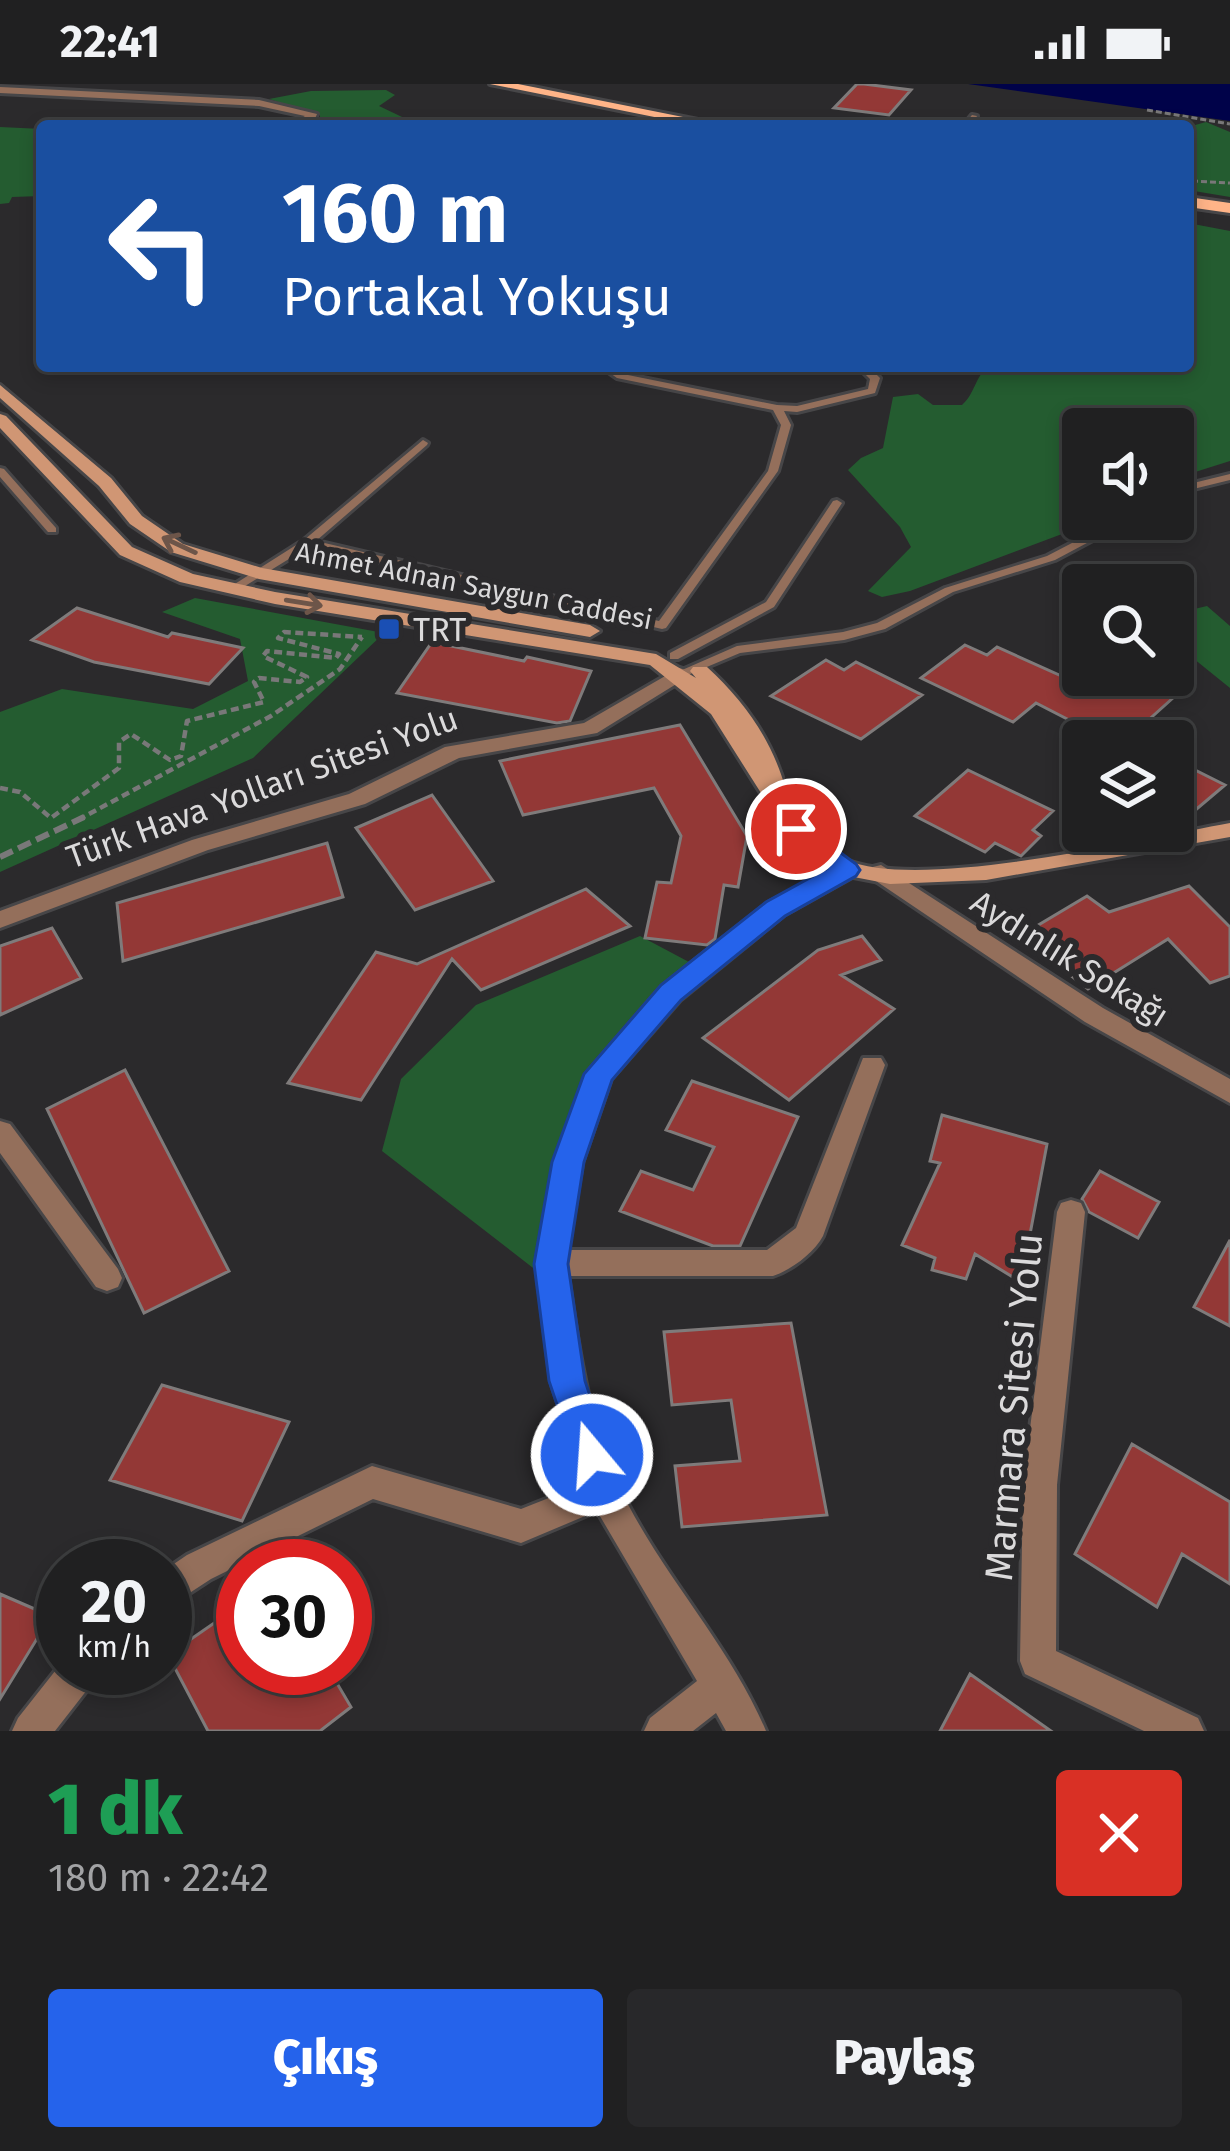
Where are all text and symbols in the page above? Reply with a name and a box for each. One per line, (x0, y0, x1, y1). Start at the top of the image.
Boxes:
text: 22:41 (60, 15, 160, 69)
text: 160 m (282, 163, 508, 264)
icon: left (84, 168, 240, 324)
text: Portakal Yokuşu (282, 265, 672, 329)
map controls (1062, 408, 1194, 852)
button: sound (1062, 408, 1194, 540)
one-way arrow (162, 533, 198, 555)
street label: Ahmet Adnan Saygun Caddesi (293, 536, 655, 636)
button: search (1062, 564, 1194, 696)
one-way arrow (284, 592, 323, 615)
place label: TRT (413, 610, 466, 650)
marker: TRT (376, 616, 402, 642)
street label: Türk Hava Yolları Sitesi Yolu (61, 698, 463, 877)
button: layers (1062, 720, 1194, 852)
pin (745, 778, 847, 880)
icon: arrive (763, 796, 829, 862)
street label: Aydınlık Sokağı (963, 882, 1176, 1036)
street label: Marmara Sitesi Yolu (976, 1231, 1052, 1583)
position arrow (529, 1392, 655, 1518)
speed limit sign: 30 (216, 1539, 372, 1695)
text: 20 (81, 1566, 147, 1638)
text: km/h (77, 1629, 151, 1665)
text: 1 dk (48, 1767, 182, 1853)
button: close (1056, 1770, 1182, 1896)
text: 180 m · 22:42 (48, 1855, 269, 1901)
button: Çıkış (48, 1989, 603, 2127)
button: Paylaş (627, 1989, 1182, 2127)

